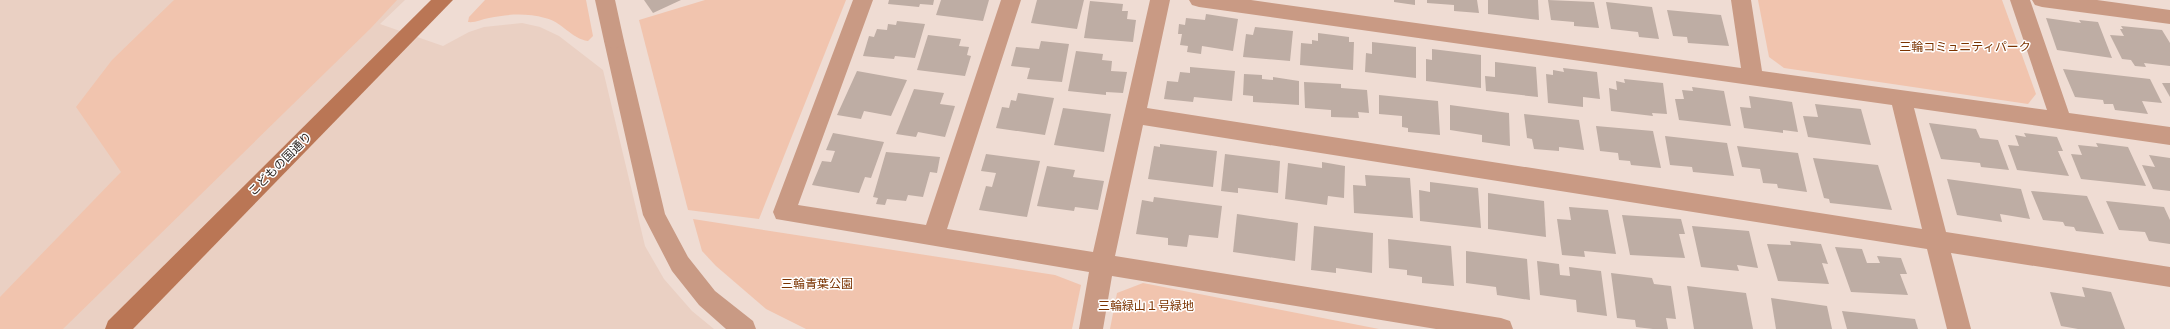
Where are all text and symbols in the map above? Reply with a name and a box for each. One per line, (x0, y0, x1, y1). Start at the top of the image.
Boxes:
park label: 三輪コミュニティパーク (1899, 39, 2031, 54)
street label: こどもの国通り (245, 129, 315, 199)
park label: 三輪青葉公園 (781, 276, 853, 291)
park label: 三輪緑山１号緑地 (1098, 298, 1194, 313)

